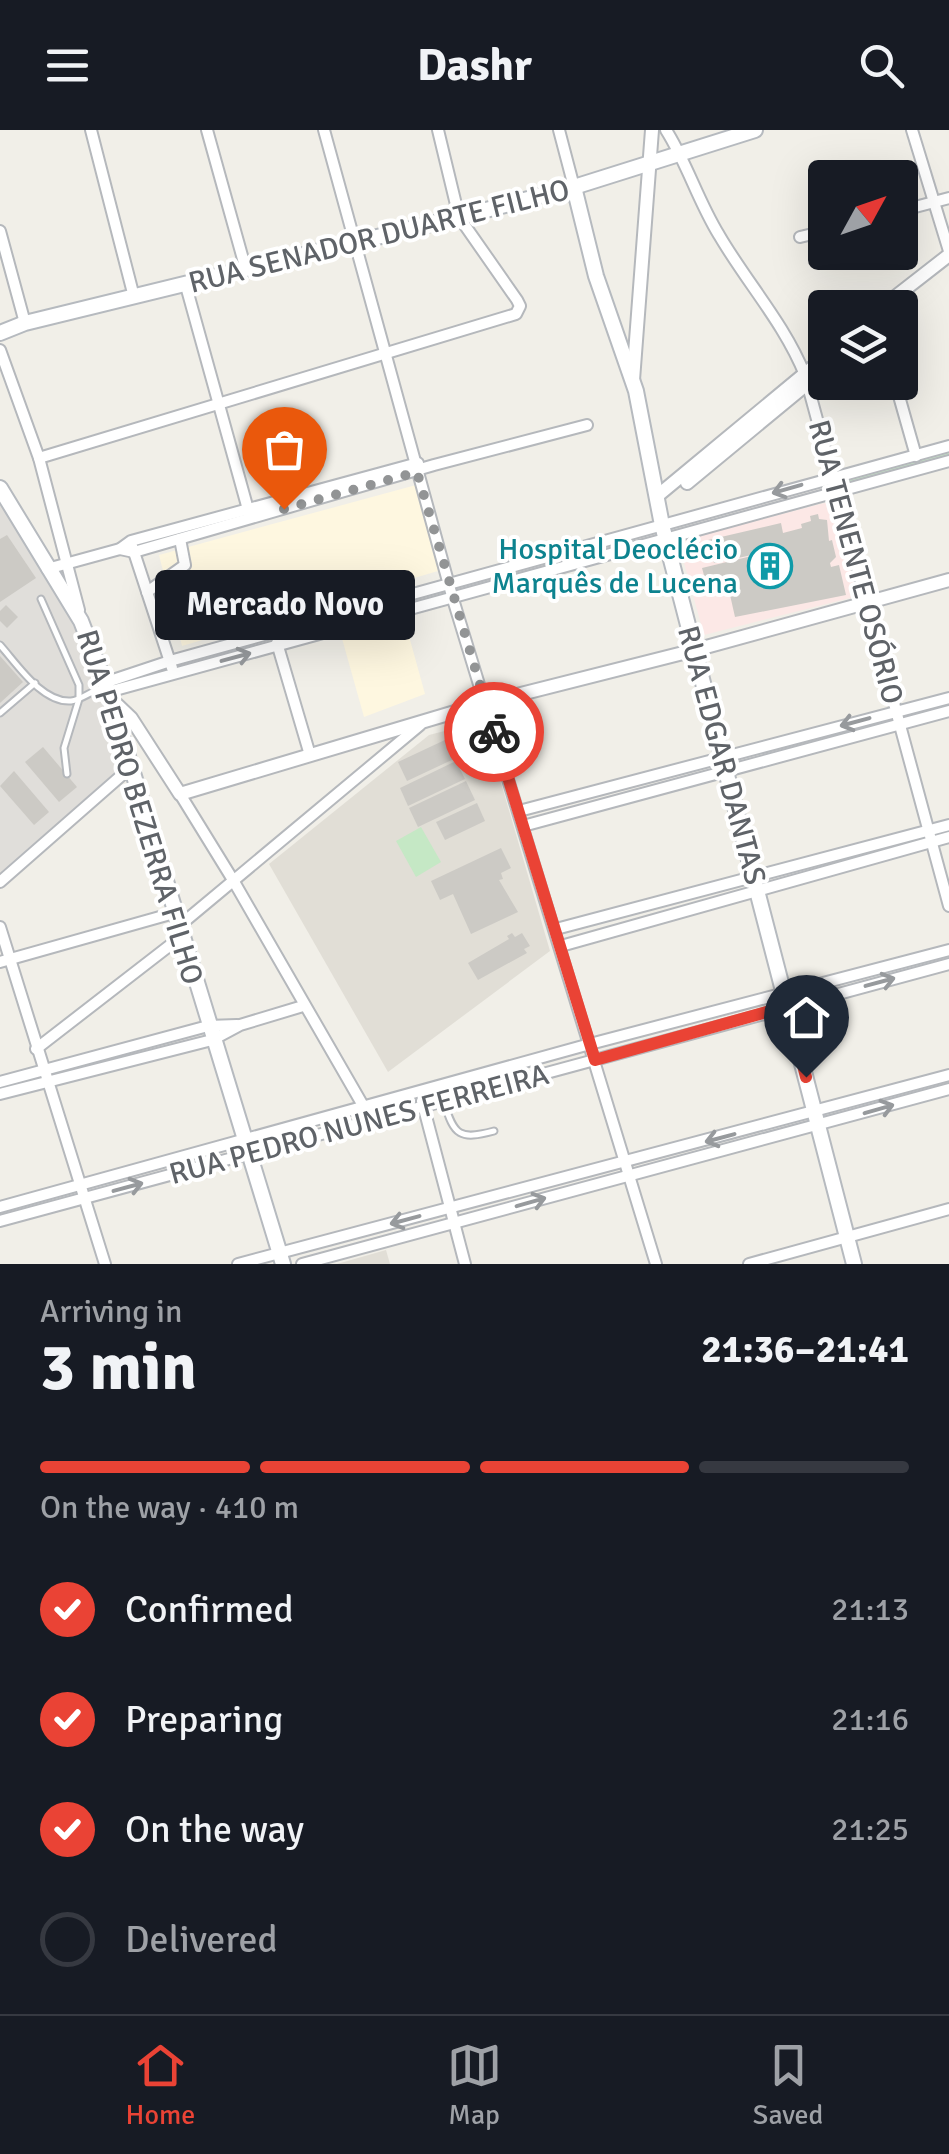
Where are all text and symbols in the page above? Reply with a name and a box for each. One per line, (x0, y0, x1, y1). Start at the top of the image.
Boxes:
icon: menu (40, 38, 95, 93)
text: Dashr (417, 38, 532, 93)
icon: search (854, 38, 909, 93)
north arrow (808, 160, 918, 270)
map controls (808, 160, 918, 400)
street label: RUA SENADOR DUARTE FILHO (185, 171, 573, 302)
button: layers (808, 290, 918, 400)
pin (242, 407, 327, 510)
street label: RUA TENENTE OSÓRIO (800, 416, 911, 708)
icon: bag (257, 422, 312, 477)
one-way arrow (772, 481, 803, 500)
place label: Hospital Deoclécio Marquês de Lucena (492, 531, 738, 602)
building icon: Hospital Deoclécio Marquês de Lucena (747, 543, 793, 589)
callout: Mercado Novo (154, 569, 414, 639)
text: Mercado Novo (186, 585, 384, 624)
street label: RUA EDGAR DANTAS (669, 622, 774, 889)
street label: RUA PEDRO BEZERRA FILHO (68, 625, 211, 989)
one-way arrow (219, 646, 251, 665)
courier (444, 682, 544, 782)
icon: bike (467, 705, 522, 760)
one-way arrow (840, 714, 871, 733)
one-way arrow (864, 971, 896, 990)
pin (764, 975, 849, 1078)
icon: home (779, 990, 834, 1045)
street label: RUA PEDRO NUNES FERREIRA (165, 1056, 553, 1193)
one-way arrow (862, 1098, 894, 1117)
one-way arrow (705, 1129, 736, 1148)
one-way arrow (112, 1176, 143, 1195)
one-way arrow (515, 1192, 546, 1211)
one-way arrow (390, 1211, 422, 1230)
text: Arriving in (40, 1292, 182, 1331)
text: 21:36–21:41 (701, 1326, 909, 1373)
text: 3 min (40, 1328, 197, 1408)
text: On the way · 410 m (40, 1488, 299, 1527)
icon: check (40, 1582, 95, 1637)
text: Confirmed (125, 1586, 294, 1633)
text: 21:13 (831, 1590, 909, 1629)
icon: check (40, 1692, 95, 1747)
text: Preparing (125, 1696, 283, 1743)
text: 21:16 (831, 1700, 909, 1739)
icon: check (40, 1802, 95, 1857)
text: On the way (125, 1806, 304, 1853)
text: 21:25 (831, 1810, 909, 1849)
text: Delivered (125, 1916, 278, 1963)
tab: Home (126, 2038, 195, 2132)
tab: Map (447, 2038, 502, 2132)
tab: Saved (753, 2038, 823, 2132)

